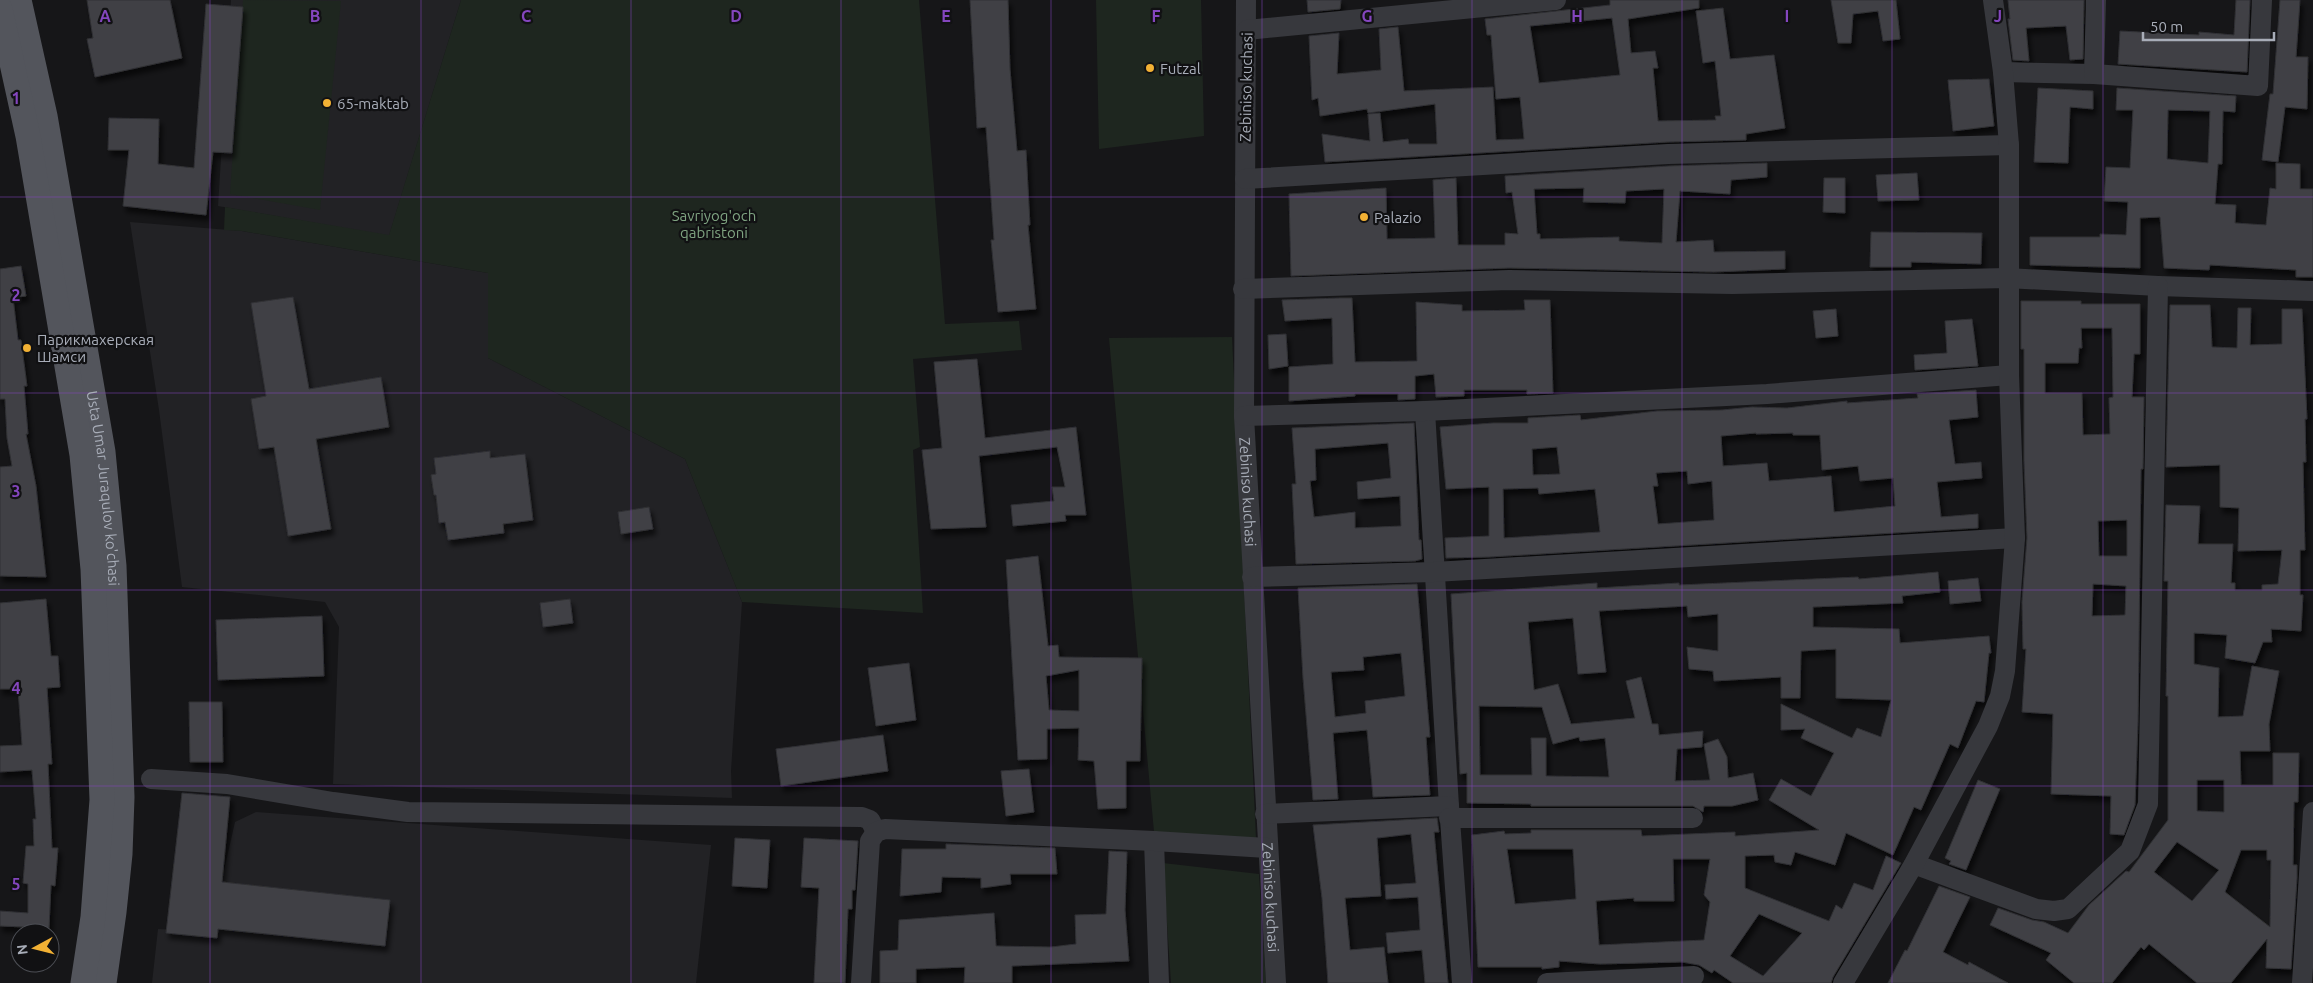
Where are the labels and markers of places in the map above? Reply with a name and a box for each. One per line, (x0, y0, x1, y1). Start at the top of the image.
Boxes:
place label: Futzal (1160, 60, 1201, 77)
marker: Futzal (1144, 62, 1156, 74)
place label: 65-maktab (337, 95, 409, 112)
marker: 65-maktab (321, 97, 333, 109)
place label: Palazio (1374, 209, 1422, 226)
marker: Palazio (1358, 211, 1370, 223)
place label: Парикмахерская Шамси (37, 331, 154, 365)
marker: Парикмахерская Шамси (21, 342, 33, 354)

